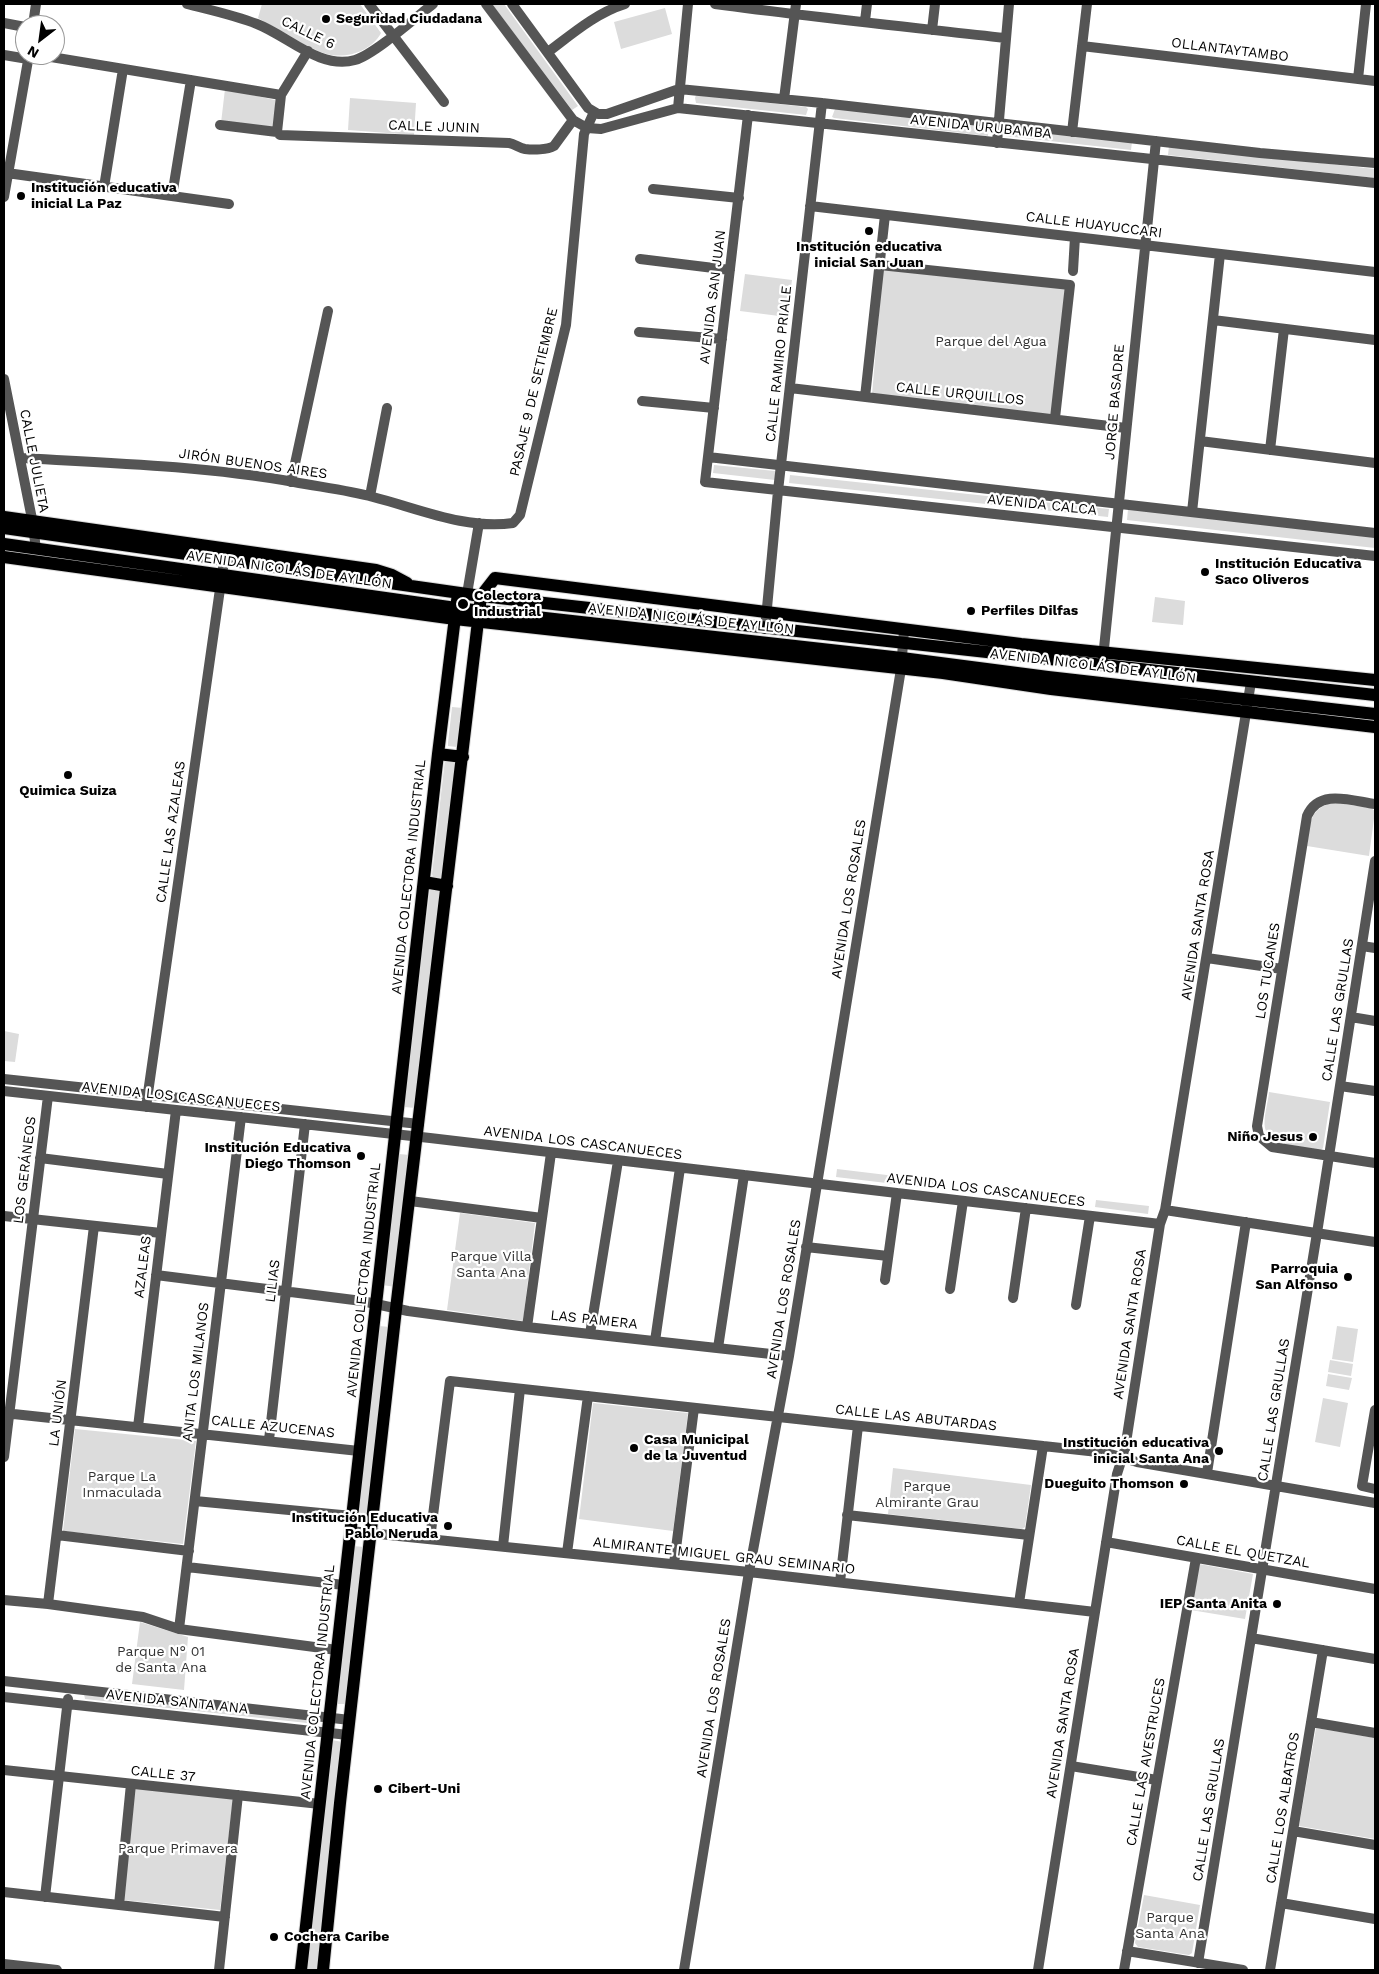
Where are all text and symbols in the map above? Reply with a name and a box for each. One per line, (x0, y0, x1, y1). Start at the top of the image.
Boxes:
place label: Seguridad Ciudadana (336, 11, 482, 27)
street label: CALLE 6 (278, 13, 338, 53)
marker: Seguridad Ciudadana (320, 13, 332, 25)
north arrow (15, 15, 65, 65)
street label: OLLANTAYTAMBO (1170, 34, 1290, 66)
text: N (25, 43, 41, 62)
street label: AVENIDA URUBAMBA (909, 111, 1053, 143)
street label: CALLE JUNIN (388, 117, 480, 137)
place label: Institución educativa inicial La Paz (31, 180, 177, 212)
marker: Institución educativa inicial La Paz (15, 190, 27, 202)
street label: CALLE HUAYUCCARI (1025, 208, 1163, 242)
marker: Institución educativa inicial San Juan (863, 225, 875, 237)
street label: AVENIDA SAN JUAN (696, 229, 730, 365)
place label: Institución educativa inicial San Juan (796, 239, 942, 272)
street label: CALLE RAMIRO PRIALE (762, 285, 796, 443)
street label: PASAJE 9 DE SETIEMBRE (506, 306, 562, 478)
park label: Parque del Agua (935, 334, 1047, 350)
street label: JORGE BASADRE (1102, 343, 1128, 461)
street label: CALLE URQUILLOS (895, 379, 1025, 409)
street label: CALLE JULIETA (16, 408, 52, 514)
street label: JIRÓN BUENOS AIRES (178, 445, 328, 483)
street label: AVENIDA CALCA (986, 491, 1098, 519)
street label: AVENIDA NICOLÁS DE AYLLÓN (185, 547, 393, 593)
place label: Institución Educativa Saco Oliveros (1215, 556, 1362, 588)
marker: Institución Educativa Saco Oliveros (1199, 566, 1211, 578)
place label: Colectora Industrial (474, 588, 541, 620)
marker: Colectora Industrial (456, 597, 470, 611)
street label: AVENIDA NICOLÁS DE AYLLÓN (587, 600, 795, 638)
place label: Perfiles Dilfas (981, 603, 1078, 619)
marker: Perfiles Dilfas (965, 605, 977, 617)
street label: AVENIDA NICOLÁS DE AYLLÓN (989, 645, 1197, 687)
street label: AVENIDA COLECTORA INDUSTRIAL (388, 759, 430, 995)
street label: CALLE LAS AZALEAS (153, 760, 189, 904)
marker: Quimica Suiza (62, 769, 74, 781)
place label: Quimica Suiza (19, 783, 117, 799)
street label: AVENIDA LOS ROSALES (828, 818, 870, 980)
street label: AVENIDA SANTA ROSA (1178, 849, 1218, 1001)
street label: LOS TUCANES (1252, 921, 1284, 1021)
street label: CALLE LAS GRULLAS (1318, 937, 1358, 1083)
street label: AVENIDA LOS CASCANUECES (81, 1078, 281, 1116)
street label: LOS GERÁNEOS (10, 1115, 40, 1225)
street label: AVENIDA LOS CASCANUECES (483, 1122, 683, 1164)
place label: Niño Jesus (1227, 1129, 1303, 1145)
marker: Niño Jesus (1307, 1131, 1319, 1143)
place label: Institución Educativa Diego Thomson (204, 1140, 351, 1172)
marker: Institución Educativa Diego Thomson (355, 1150, 367, 1162)
street label: AVENIDA COLECTORA INDUSTRIAL (343, 1162, 385, 1398)
street label: AVENIDA LOS CASCANUECES (886, 1169, 1086, 1211)
street label: AVENIDA LOS ROSALES (763, 1218, 805, 1380)
street label: AZALEAS (131, 1235, 155, 1299)
street label: AVENIDA SANTA ROSA (1110, 1248, 1150, 1400)
park label: Parque Villa Santa Ana (450, 1249, 532, 1282)
street label: LILIAS (262, 1259, 284, 1303)
place label: Parroquia San Alfonso (1256, 1261, 1338, 1294)
marker: Parroquia San Alfonso (1342, 1271, 1354, 1283)
street label: ANITA LOS MILANOS (179, 1301, 213, 1443)
street label: LAS PAMERA (549, 1307, 639, 1333)
street label: CALLE LAS GRULLAS (1254, 1337, 1294, 1483)
street label: LA UNIÓN (46, 1378, 70, 1448)
street label: CALLE LAS ABUTARDAS (834, 1401, 998, 1435)
street label: CALLE AZUCENAS (210, 1412, 336, 1442)
place label: Casa Municipal de la Juventud (644, 1432, 749, 1464)
place label: Institución educativa inicial Santa Ana (1063, 1435, 1209, 1468)
marker: Casa Municipal de la Juventud (628, 1442, 640, 1454)
marker: Institución educativa inicial Santa Ana (1213, 1445, 1225, 1457)
park label: Parque La Inmaculada (82, 1469, 162, 1501)
place label: Dueguito Thomson (1044, 1476, 1174, 1492)
marker: Dueguito Thomson (1178, 1478, 1190, 1490)
park label: Parque Almirante Grau (875, 1479, 979, 1511)
place label: Institución Educativa Pablo Neruda (291, 1510, 438, 1542)
marker: Institución Educativa Pablo Neruda (442, 1520, 454, 1532)
street label: CALLE EL QUETZAL (1175, 1532, 1311, 1572)
street label: ALMIRANTE MIGUEL GRAU SEMINARIO (592, 1534, 856, 1578)
street label: AVENIDA COLECTORA INDUSTRIAL (297, 1564, 339, 1800)
place label: IEP Santa Anita (1160, 1596, 1267, 1612)
marker: IEP Santa Anita (1271, 1598, 1283, 1610)
street label: AVENIDA LOS ROSALES (693, 1617, 735, 1779)
park label: Parque N° 01 de Santa Ana (115, 1644, 207, 1676)
street label: AVENIDA SANTA ROSA (1043, 1647, 1083, 1799)
street label: CALLE LAS AVESTRUCES (1123, 1676, 1169, 1848)
street label: AVENIDA SANTA ANA (105, 1686, 249, 1718)
street label: CALLE LOS ALBATROS (1263, 1731, 1303, 1885)
street label: CALLE LAS GRULLAS (1189, 1737, 1229, 1883)
street label: CALLE 37 (130, 1762, 196, 1786)
place label: Cibert-Uni (388, 1781, 460, 1797)
marker: Cibert-Uni (372, 1783, 384, 1795)
park label: Parque Primavera (118, 1841, 238, 1857)
park label: Parque Santa Ana (1135, 1910, 1205, 1942)
place label: Cochera Caribe (284, 1929, 389, 1945)
marker: Cochera Caribe (268, 1931, 280, 1943)

